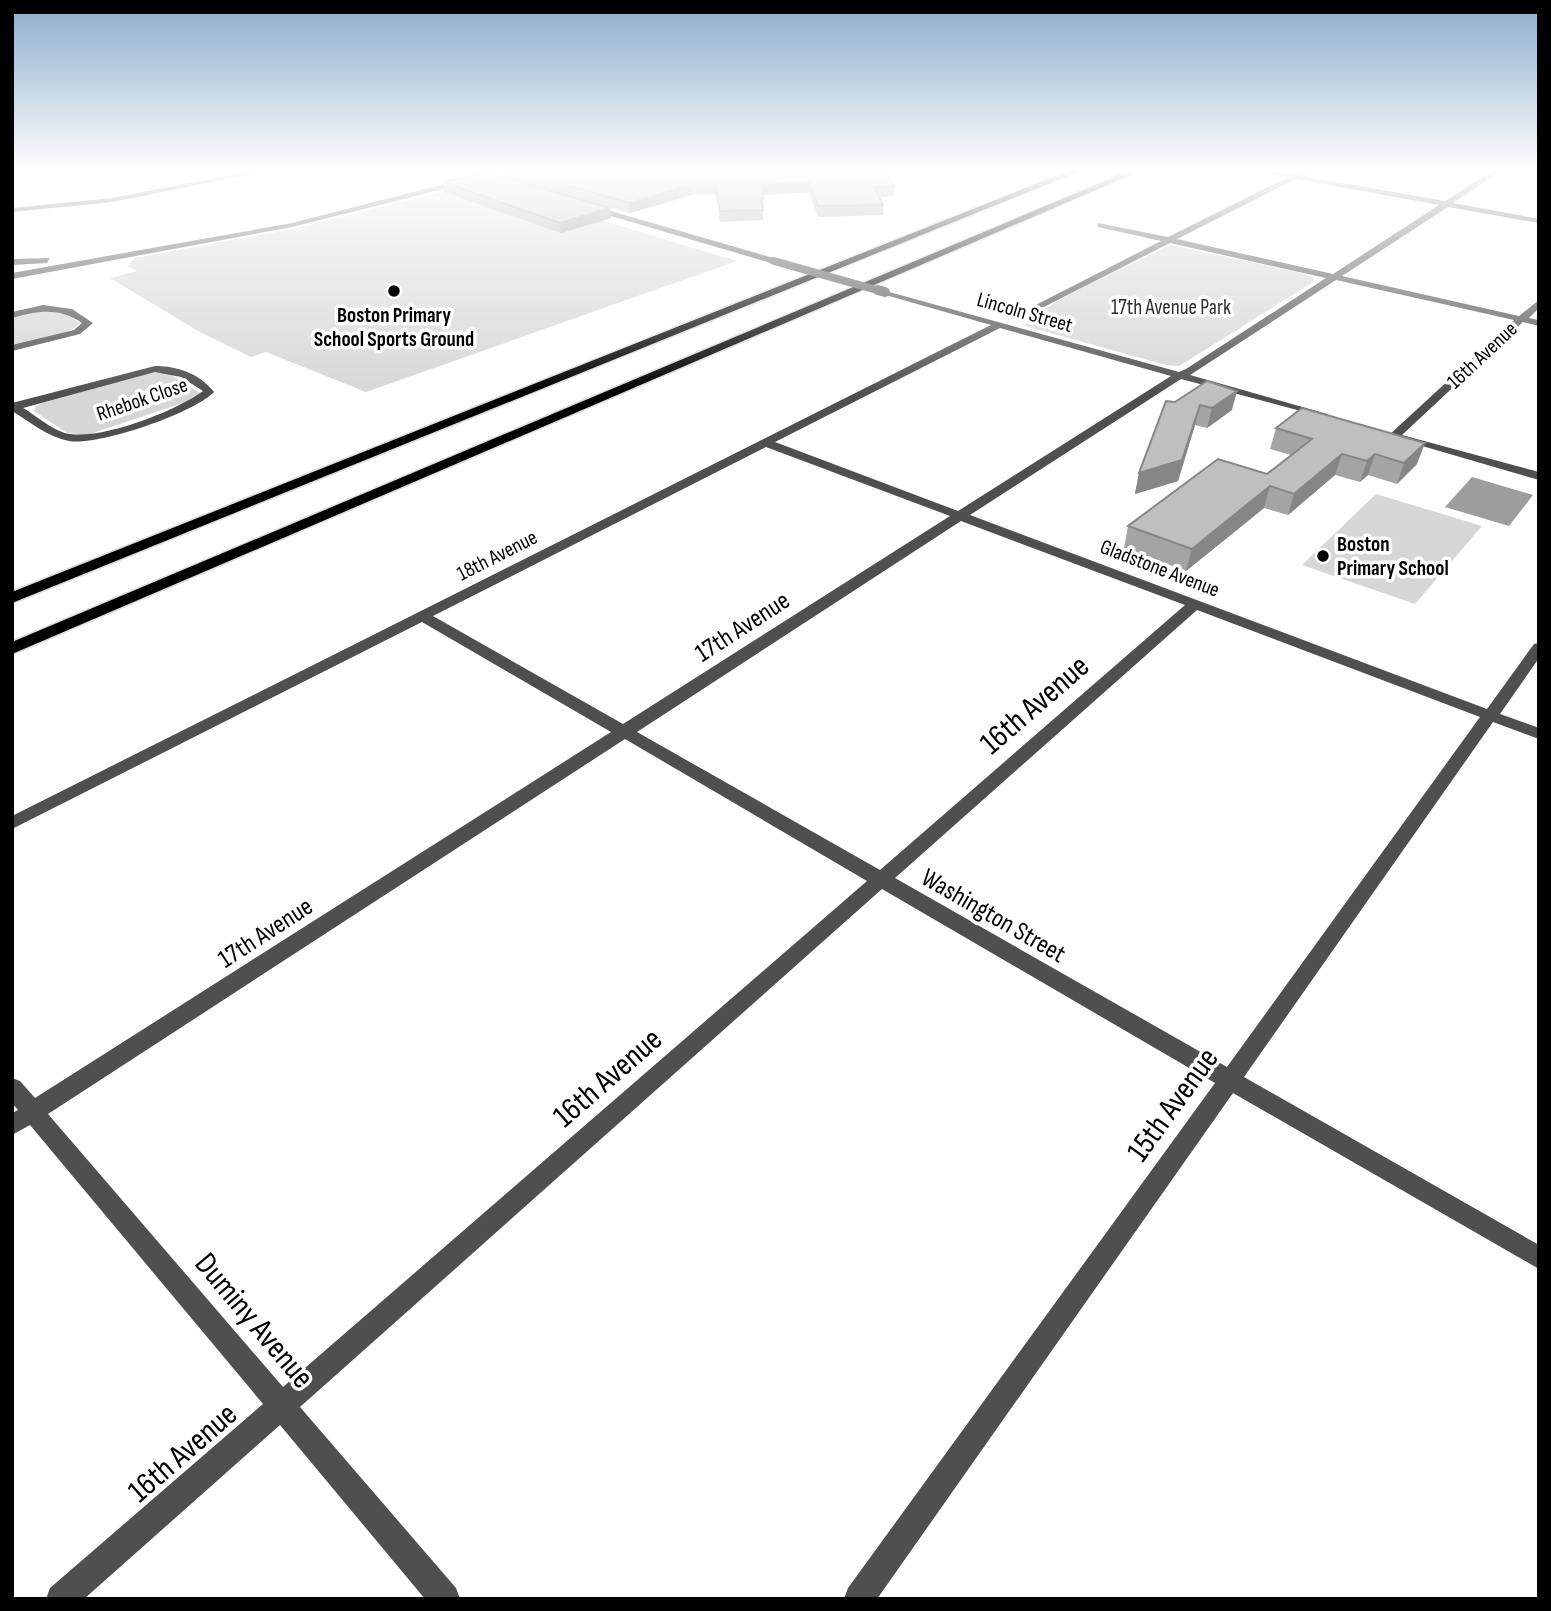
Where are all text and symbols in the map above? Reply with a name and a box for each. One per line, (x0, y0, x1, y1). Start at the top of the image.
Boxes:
marker: Boston Primary School Sports Ground (386, 283, 402, 299)
street label: Lincoln Street (974, 287, 1076, 338)
park label: 17th Avenue Park (1111, 295, 1231, 320)
place label: Boston Primary School Sports Ground (314, 303, 474, 352)
street label: 16th Avenue (1442, 317, 1523, 394)
street label: Rhebok Close (93, 372, 191, 427)
street label: 18th Avenue (453, 525, 541, 586)
place label: Boston Primary School (1337, 532, 1449, 581)
street label: Gladstone Avenue (1097, 534, 1223, 603)
marker: Boston Primary School (1315, 548, 1331, 564)
street label: 17th Avenue (690, 585, 796, 669)
street label: 16th Avenue (972, 647, 1098, 763)
street label: Washington Street (916, 862, 1071, 970)
street label: 17th Avenue (213, 891, 319, 975)
street label: 16th Avenue (545, 1020, 671, 1136)
street label: 15th Avenue (1119, 1040, 1227, 1169)
street label: Duminy Avenue (186, 1245, 322, 1397)
street label: 16th Avenue (120, 1395, 246, 1511)

